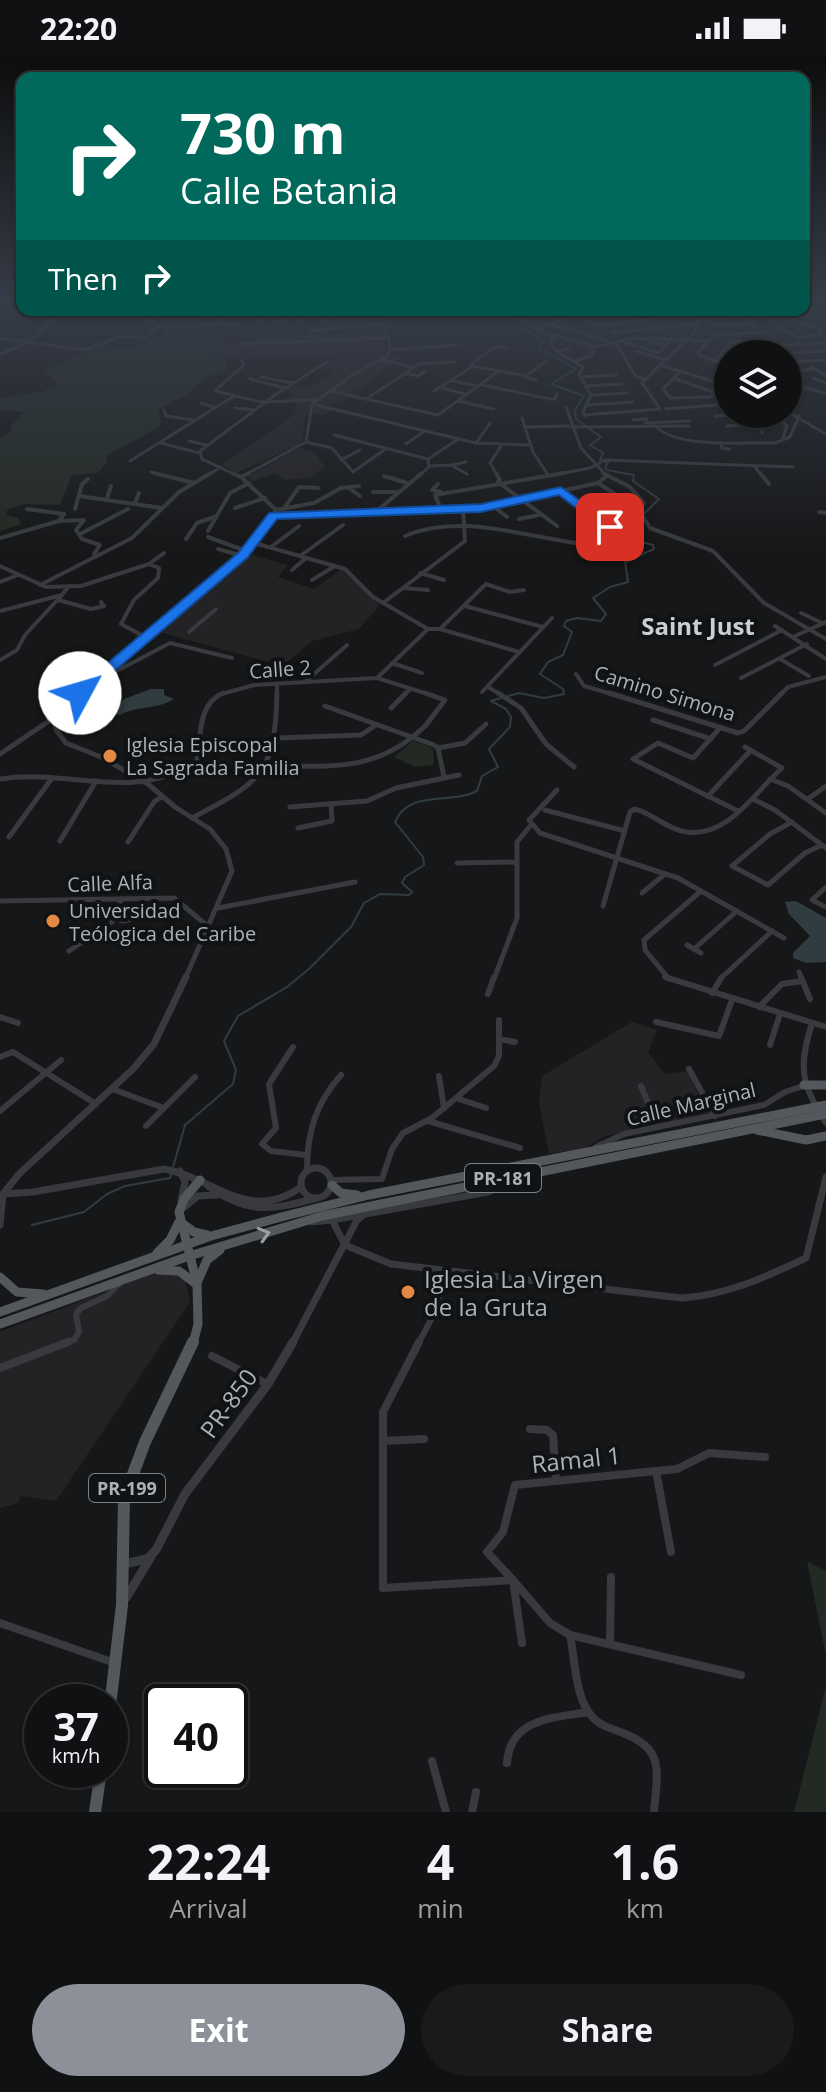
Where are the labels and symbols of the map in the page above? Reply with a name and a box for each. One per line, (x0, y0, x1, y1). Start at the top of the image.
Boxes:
pin (576, 493, 644, 561)
district label: Saint Just (641, 609, 755, 642)
position arrow (38, 651, 122, 735)
street label: Calle 2 (248, 653, 312, 685)
street label: Camino Simona (591, 659, 739, 727)
place label: Iglesia Episcopal La Sagrada Familia (126, 731, 300, 781)
marker: Iglesia Episcopal La Sagrada Familia (101, 747, 119, 765)
street label: Calle Alfa (67, 868, 153, 898)
place label: Universidad Teólogica del Caribe (69, 897, 256, 947)
marker: Universidad Teólogica del Caribe (44, 912, 62, 930)
street label: Calle Marginal (624, 1076, 758, 1132)
road number: PR-181 (465, 1164, 541, 1192)
one-way arrow (256, 1227, 270, 1243)
place label: Iglesia La Virgen de la Gruta (424, 1262, 604, 1323)
marker: Iglesia La Virgen de la Gruta (399, 1283, 417, 1301)
street label: PR-850 (192, 1362, 264, 1444)
street label: Ramal 1 (530, 1438, 622, 1480)
road number: PR-199 (89, 1474, 165, 1502)
speed limit sign: 40 (144, 1684, 248, 1788)

